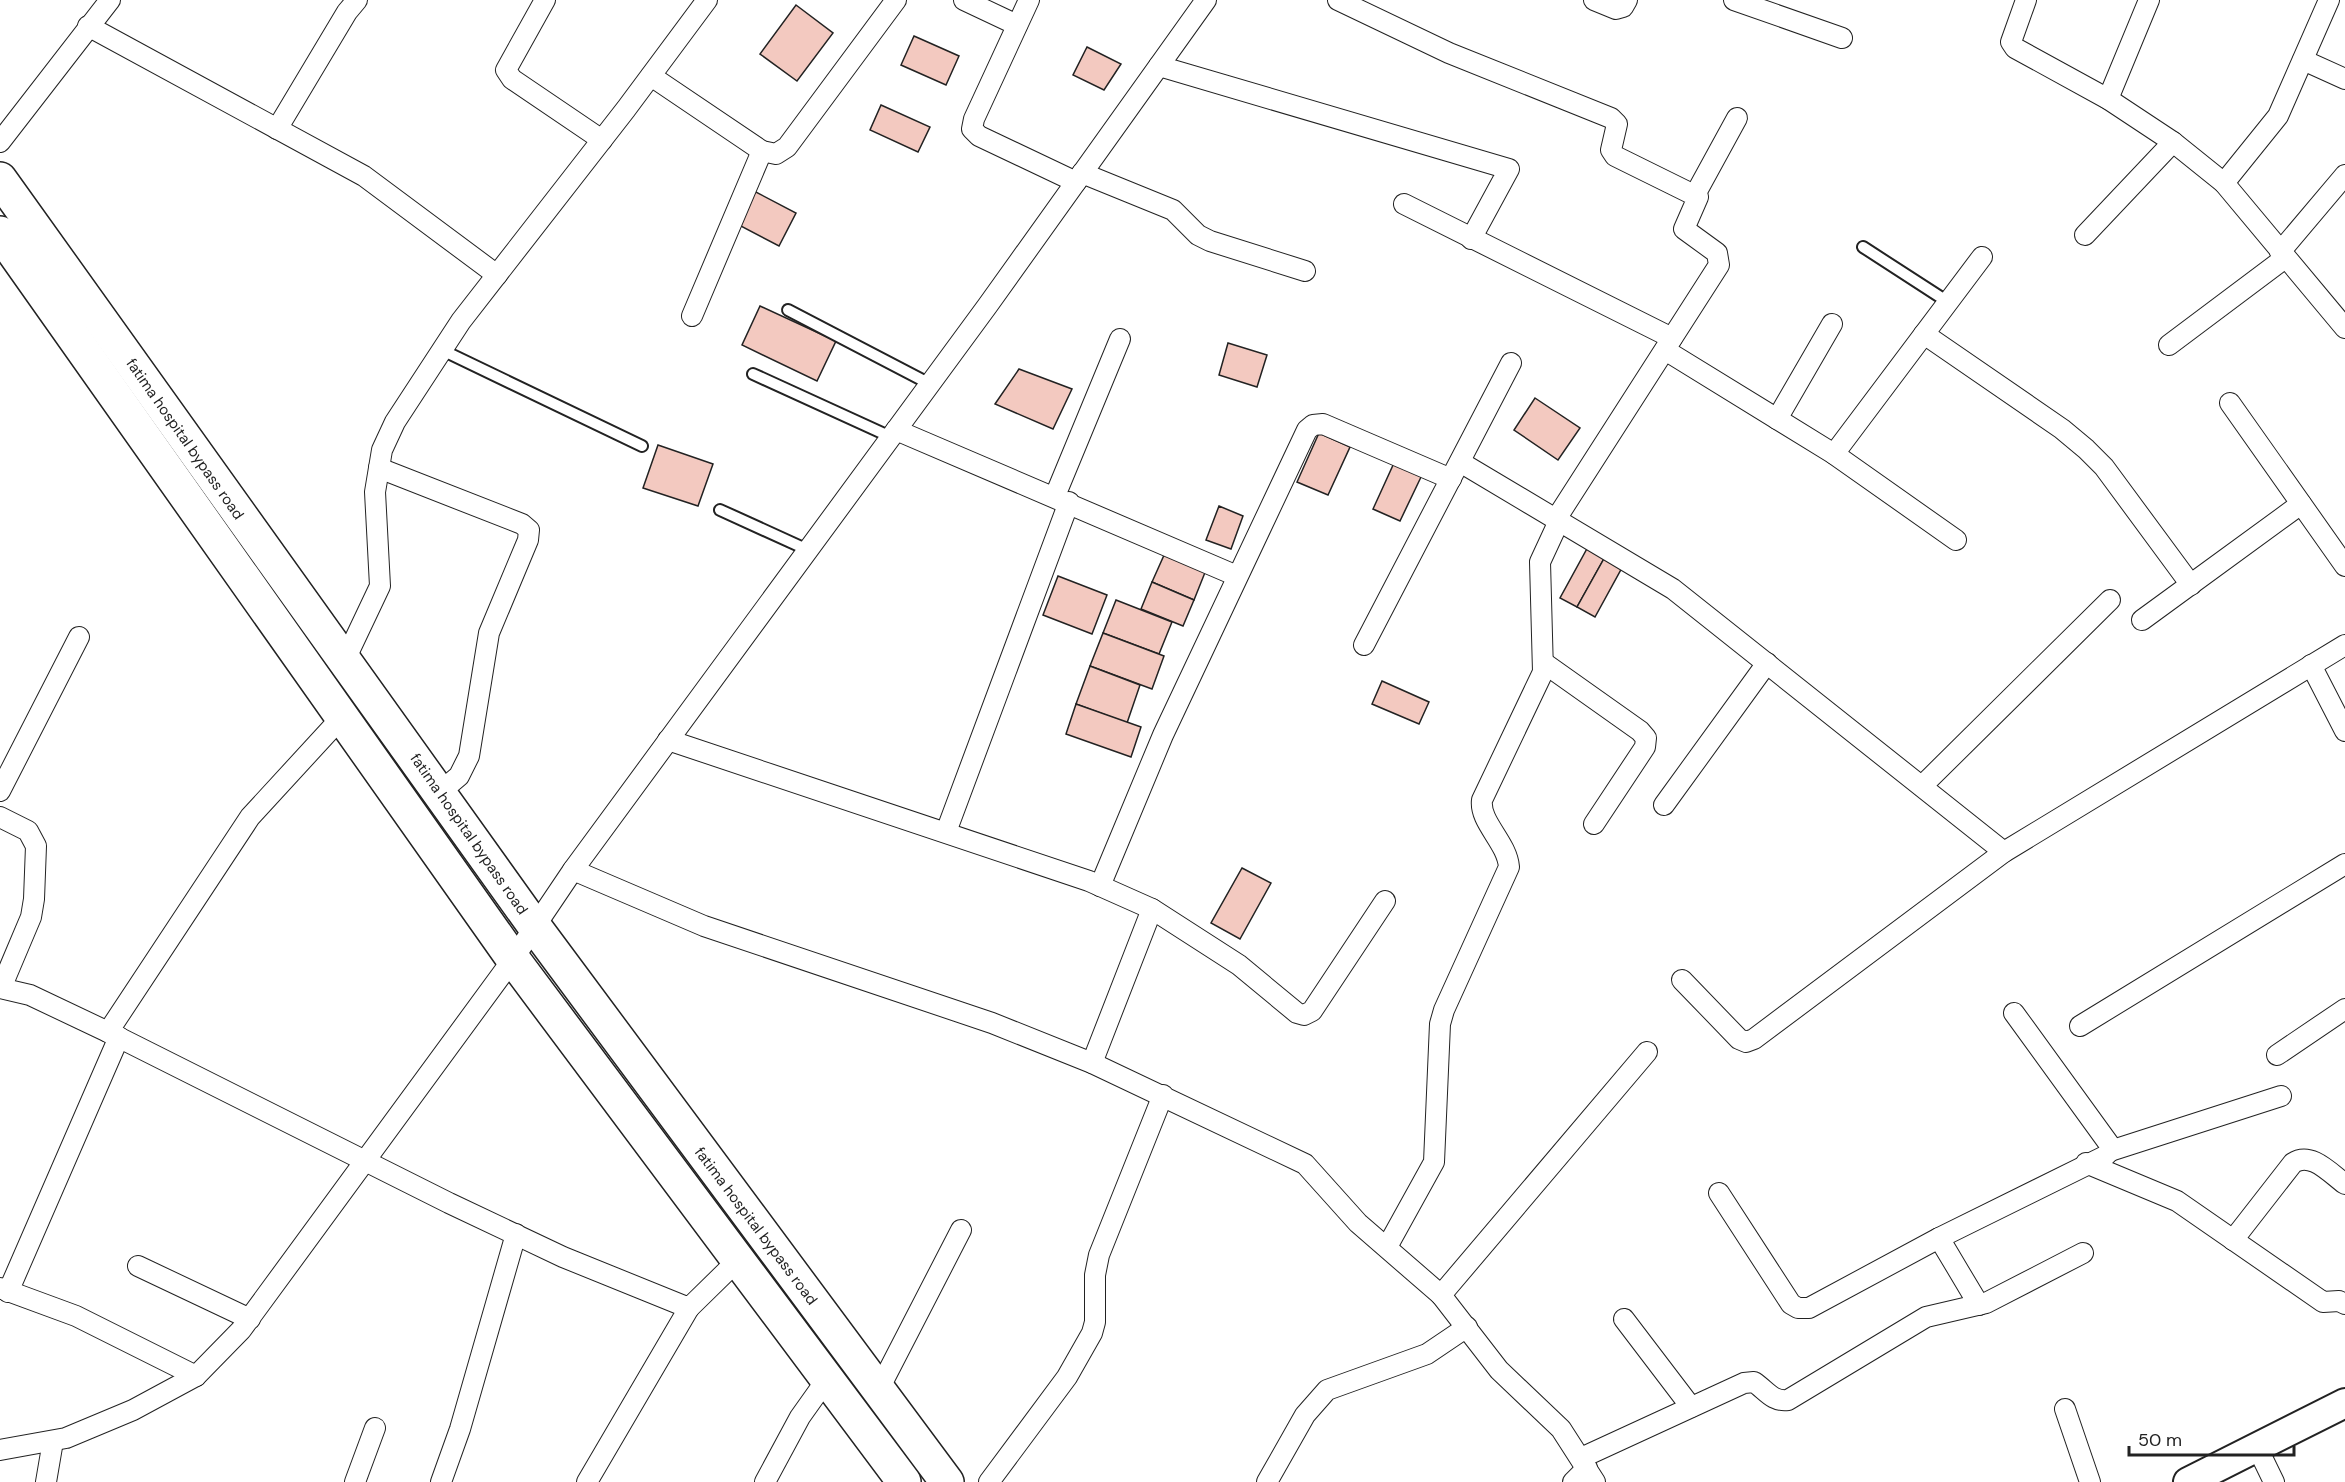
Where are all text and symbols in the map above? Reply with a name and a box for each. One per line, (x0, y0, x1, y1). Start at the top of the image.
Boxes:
street label: fatima hospital bypass road (122, 354, 248, 524)
street label: fatima hospital bypass road (406, 749, 532, 919)
street label: fatima hospital bypass road (690, 1143, 822, 1309)
scale bar (2129, 1419, 2294, 1457)
text: 50 m (2138, 1428, 2182, 1452)

